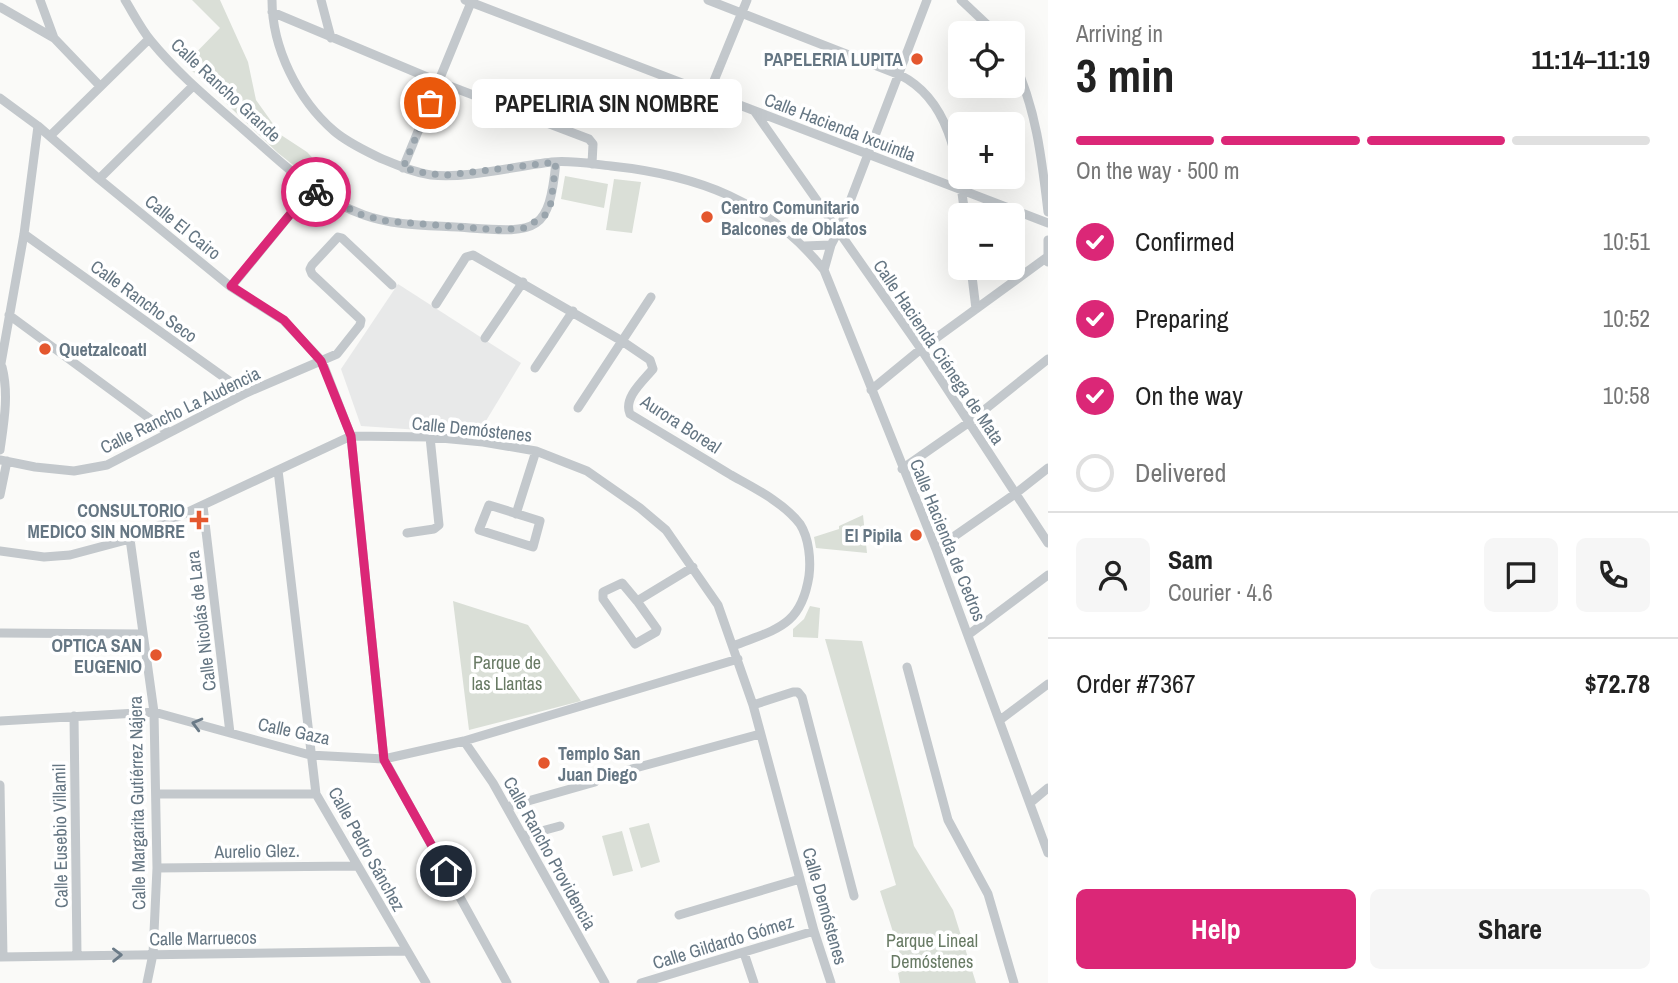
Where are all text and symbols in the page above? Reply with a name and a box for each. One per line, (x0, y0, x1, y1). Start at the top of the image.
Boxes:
text: Arriving in (1076, 18, 1163, 49)
map controls (948, 21, 1025, 280)
button: locate (948, 21, 1025, 98)
street label: Calle Rancho Grande (166, 32, 286, 148)
text: 11:14–11:19 (1531, 42, 1650, 77)
text: 3 min (1076, 44, 1175, 106)
place label: PAPELERIA LUPITA (764, 47, 903, 72)
marker: PAPELERIA LUPITA (909, 51, 925, 67)
pin (400, 73, 460, 133)
callout: PAPELIRIA SIN NOMBRE (472, 78, 742, 128)
icon: bag (411, 84, 449, 122)
street label: Calle Hacienda Ixcuintla (761, 87, 919, 167)
text: PAPELIRIA SIN NOMBRE (495, 88, 719, 119)
button: + (948, 112, 1025, 189)
text: On the way · 500 m (1076, 155, 1240, 186)
courier (281, 157, 351, 227)
icon: bike (297, 173, 335, 211)
street label: Calle El Cairo (140, 189, 226, 265)
place label: Centro Comunitario Balcones de Oblatos (721, 195, 867, 241)
button: − (948, 203, 1025, 280)
marker: Centro Comunitario Balcones de Oblatos (699, 209, 715, 225)
icon: check (1076, 223, 1114, 261)
text: Confirmed (1135, 224, 1235, 259)
text: 10:51 (1603, 226, 1650, 257)
street label: Calle Rancho Seco (86, 254, 202, 348)
street label: Calle Hacienda Ciénega de Mata (868, 255, 1010, 449)
icon: check (1076, 300, 1114, 338)
text: Preparing (1135, 301, 1229, 336)
text: 10:52 (1603, 303, 1650, 334)
place label: Quetzalcoatl (59, 337, 147, 362)
marker: Quetzalcoatl (37, 341, 53, 357)
street label: Calle Rancho La Audencia (96, 360, 264, 460)
icon: check (1076, 377, 1114, 415)
text: On the way (1135, 378, 1243, 413)
text: 10:58 (1603, 380, 1650, 411)
street label: Aurora Boreal (635, 388, 726, 459)
street label: Calle Demóstenes (411, 410, 533, 448)
street label: Calle Hacienda de Cedros (904, 455, 992, 625)
text: Delivered (1135, 455, 1226, 490)
place label: CONSULTORIO MEDICO SIN NOMBRE (28, 498, 185, 544)
marker: CONSULTORIO MEDICO SIN NOMBRE (191, 512, 207, 528)
place label: El Pipila (845, 523, 903, 548)
marker: El Pipila (908, 527, 924, 543)
button: person (1076, 538, 1150, 612)
button: chat (1484, 538, 1558, 612)
button: phone (1576, 538, 1650, 612)
text: Sam (1168, 542, 1213, 577)
street label: Calle Nicolás de Lara (180, 549, 222, 693)
text: Courier · 4.6 (1168, 577, 1273, 608)
place label: OPTICA SAN EUGENIO (52, 633, 142, 679)
marker: OPTICA SAN EUGENIO (148, 647, 164, 663)
park label: Parque de las Llantas (472, 650, 542, 696)
text: Order #7367 (1076, 666, 1196, 701)
text: $72.78 (1585, 666, 1650, 701)
street label: Calle Margarita Gutiérrez Nájera (123, 696, 151, 910)
street label: Calle Gaza (256, 711, 332, 751)
one-way arrow (191, 717, 203, 732)
place label: Templo San Juan Diego (558, 741, 641, 787)
marker: Templo San Juan Diego (536, 755, 552, 771)
street label: Calle Eusebio Villamil (46, 764, 74, 908)
street label: Calle Rancho Providencia (498, 772, 602, 934)
street label: Calle Pedro Sánchez (322, 782, 412, 916)
street label: Aurelio Glez. (213, 838, 300, 864)
pin (416, 841, 476, 901)
street label: Calle Demóstenes (796, 845, 854, 967)
icon: home (427, 852, 465, 890)
button: Help (1076, 889, 1356, 969)
button: Share (1370, 889, 1650, 969)
street label: Calle Gildardo Gómez (650, 909, 796, 975)
street label: Calle Marruecos (149, 925, 257, 951)
park label: Parque Lineal Demóstenes (886, 928, 978, 974)
one-way arrow (112, 947, 123, 963)

